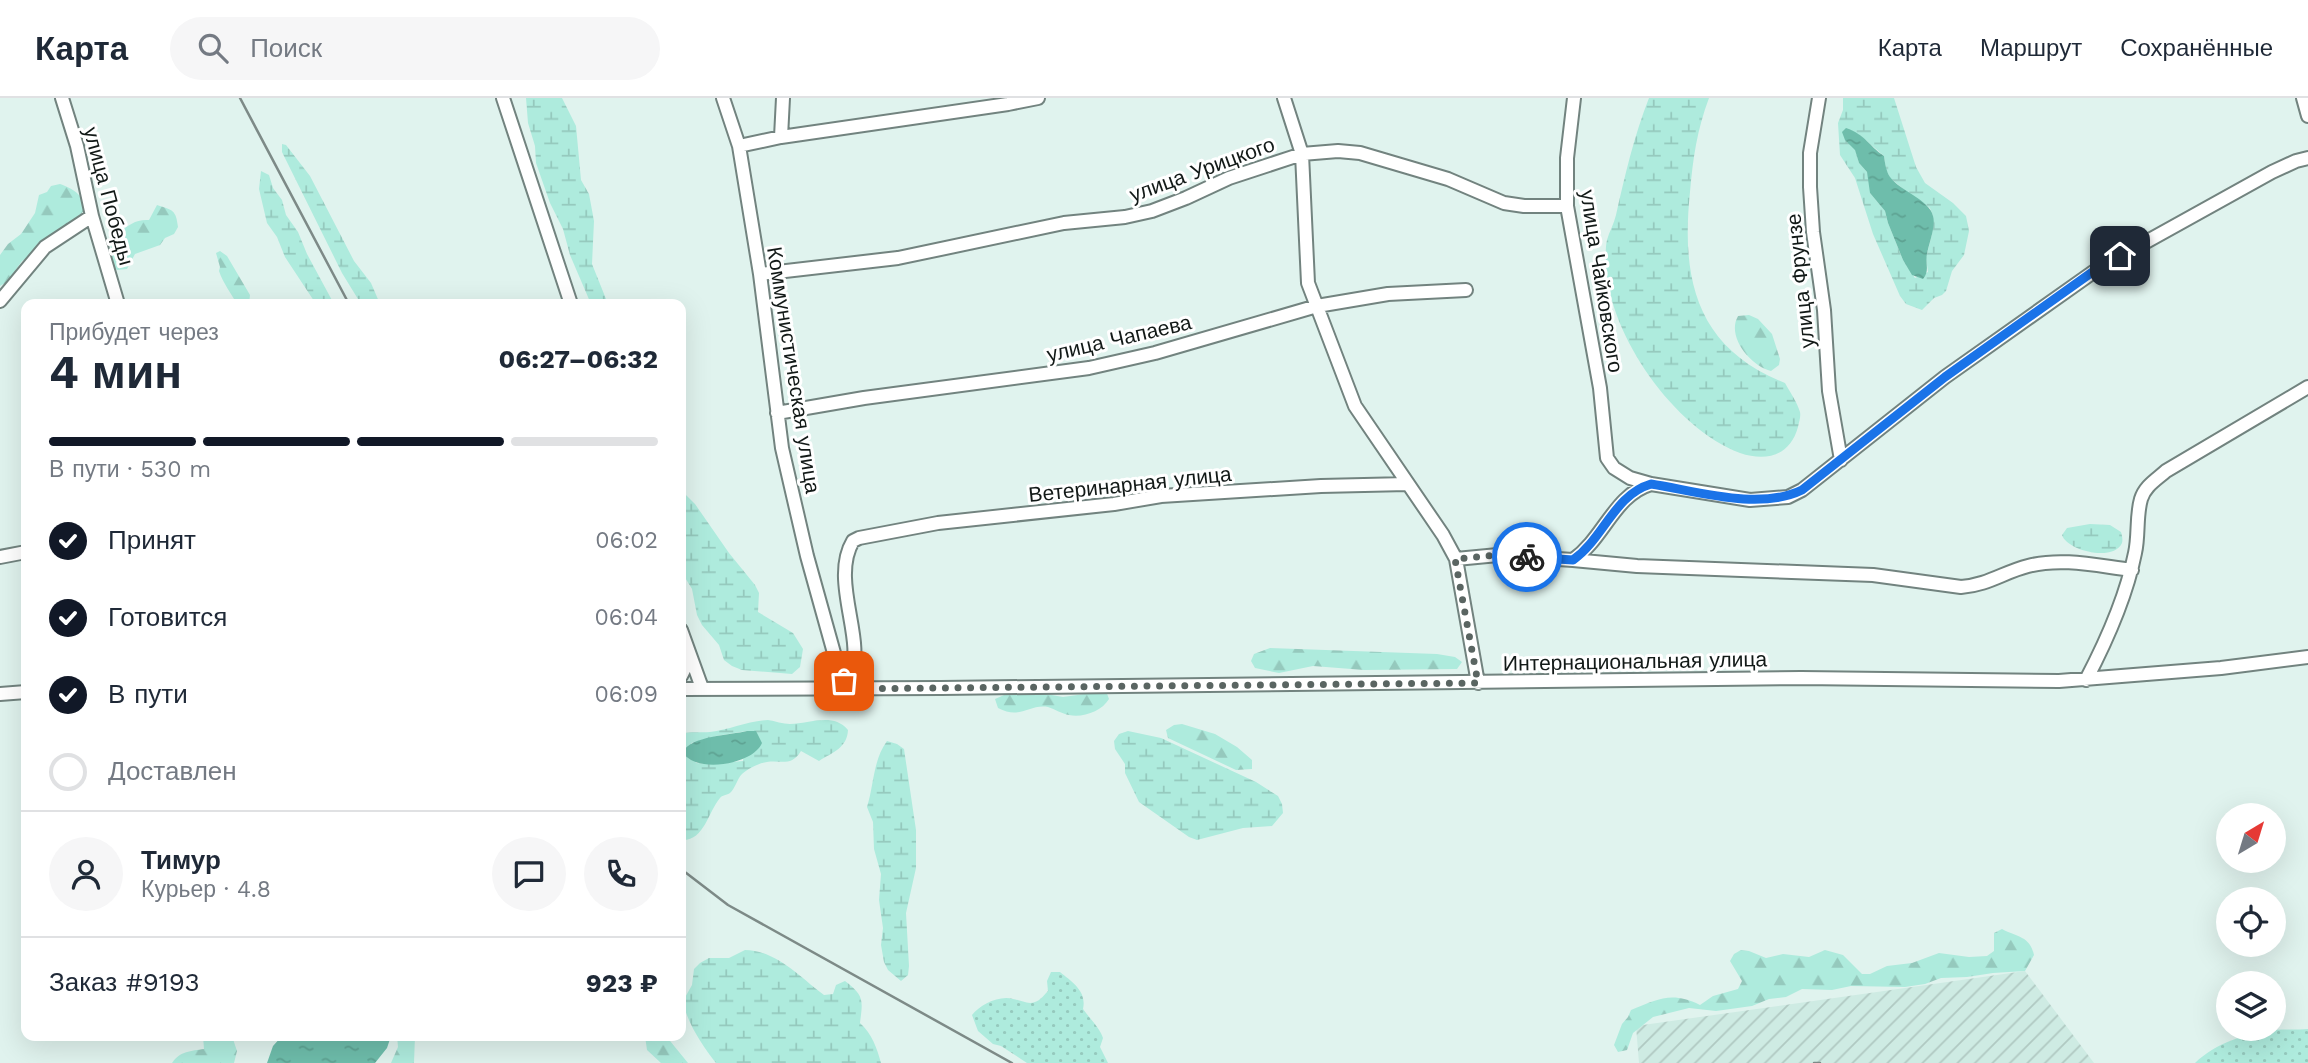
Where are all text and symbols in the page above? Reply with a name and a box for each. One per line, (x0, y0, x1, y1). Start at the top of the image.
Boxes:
search box (170, 17, 660, 80)
text: Карта (35, 29, 128, 68)
icon: search (194, 29, 232, 67)
text: Поиск (250, 33, 322, 63)
text: Карта (1878, 34, 1942, 62)
text: Маршрут (1980, 34, 2082, 62)
text: Сохранённые (2120, 34, 2273, 62)
street label: улица Победы (79, 124, 139, 268)
street label: улица Урицкого (1126, 131, 1278, 207)
street label: улица Чайковского (1575, 188, 1629, 374)
street label: улица Фрунзе (1780, 212, 1820, 350)
pin (2090, 226, 2150, 286)
icon: home (2101, 237, 2139, 275)
street label: Коммунистическая улица (762, 245, 826, 495)
street label: улица Чапаева (1044, 309, 1194, 367)
text: Прибудет через (49, 319, 219, 346)
text: 06:27–06:32 (499, 344, 658, 374)
text: 4 мин (49, 345, 182, 399)
text: В пути · 530 m (49, 456, 211, 483)
street label: Ветеринарная улица (1027, 461, 1233, 507)
icon: check (49, 522, 87, 560)
courier (1492, 522, 1562, 592)
text: Принят (108, 525, 196, 555)
text: 06:02 (595, 527, 658, 554)
icon: bike (1508, 538, 1546, 576)
icon: check (49, 599, 87, 637)
text: Готовится (108, 602, 227, 632)
text: 06:04 (595, 604, 658, 631)
street label: Интернациональная улица (1503, 646, 1768, 676)
pin (814, 651, 874, 711)
icon: bag (825, 662, 863, 700)
icon: check (49, 676, 87, 714)
text: В пути (108, 679, 188, 709)
text: 06:09 (594, 681, 658, 708)
text: Доставлен (108, 756, 237, 786)
north arrow (2216, 803, 2286, 873)
map controls (2216, 803, 2286, 1041)
button: person (49, 837, 123, 911)
button: chat (492, 837, 566, 911)
button: phone (584, 837, 658, 911)
text: Тимур (141, 845, 221, 875)
text: Курьер · 4.8 (141, 876, 271, 903)
button: locate (2216, 887, 2286, 957)
text: Заказ #9193 (49, 967, 200, 997)
text: 923 ₽ (586, 968, 658, 998)
button: layers (2216, 971, 2286, 1041)

